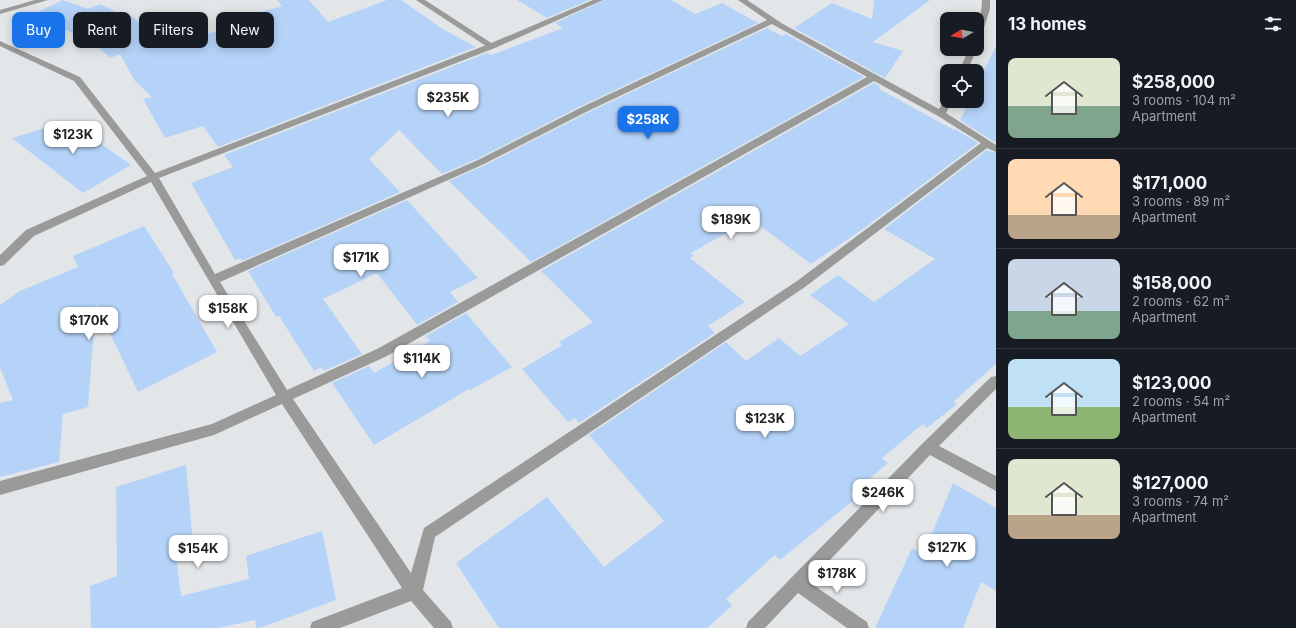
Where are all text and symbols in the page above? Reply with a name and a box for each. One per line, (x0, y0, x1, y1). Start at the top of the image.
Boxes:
chip: Buy (12, 12, 65, 48)
chip: Rent (73, 12, 131, 48)
chip: Filters (139, 12, 208, 48)
chip: New (216, 12, 274, 48)
north arrow (940, 12, 984, 56)
map controls (940, 12, 984, 108)
icon: filters (1262, 13, 1284, 35)
text: 13 homes (1008, 14, 1087, 34)
button: locate (940, 64, 984, 108)
text: $258,000 (1132, 72, 1215, 92)
icon: home (1040, 74, 1088, 122)
pin: $235K (420, 84, 476, 118)
text: $235K (427, 89, 469, 105)
text: 3 rooms · 104 m² (1132, 92, 1236, 108)
pin: $258K (620, 106, 676, 140)
text: Apartment (1132, 108, 1197, 124)
text: $258K (627, 111, 669, 127)
pin: $123K (45, 121, 101, 155)
text: $123K (53, 126, 93, 142)
text: $171,000 (1132, 173, 1207, 193)
icon: home (1040, 175, 1088, 223)
text: 3 rooms · 89 m² (1132, 193, 1230, 209)
pin: $189K (703, 206, 759, 240)
text: Apartment (1132, 209, 1197, 225)
text: $189K (711, 211, 751, 227)
pin: $171K (333, 244, 389, 278)
text: $171K (343, 249, 379, 265)
text: $158,000 (1132, 273, 1212, 293)
icon: home (1040, 275, 1088, 323)
text: 2 rooms · 62 m² (1132, 293, 1230, 309)
pin: $158K (200, 295, 256, 329)
text: $158K (208, 300, 248, 316)
pin: $170K (61, 307, 117, 341)
text: Apartment (1132, 309, 1197, 325)
text: $170K (69, 312, 109, 328)
pin: $114K (394, 345, 450, 379)
text: $114K (403, 350, 441, 366)
text: $123,000 (1132, 373, 1211, 393)
icon: home (1040, 375, 1088, 423)
text: 2 rooms · 54 m² (1132, 393, 1230, 409)
pin: $123K (737, 405, 793, 439)
text: Apartment (1132, 409, 1197, 425)
text: $123K (745, 410, 785, 426)
text: $127,000 (1132, 473, 1209, 493)
icon: home (1040, 475, 1088, 523)
pin: $246K (855, 479, 911, 513)
text: $246K (861, 484, 905, 500)
text: 3 rooms · 74 m² (1132, 493, 1229, 509)
text: Apartment (1132, 509, 1197, 525)
pin: $127K (919, 534, 975, 568)
pin: $154K (170, 535, 226, 569)
text: $127K (927, 539, 967, 555)
text: $154K (178, 540, 218, 556)
pin: $178K (809, 560, 865, 594)
text: $178K (817, 565, 857, 581)

